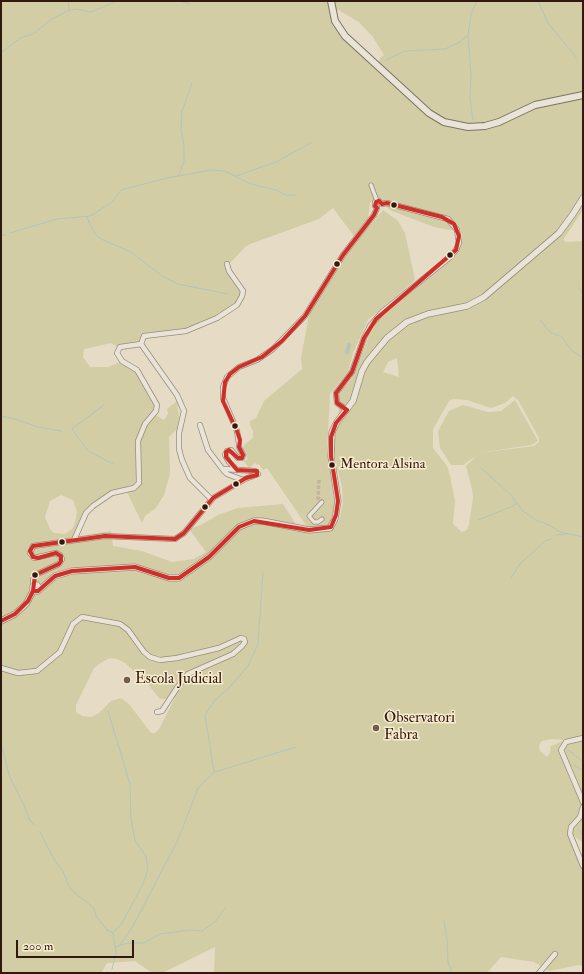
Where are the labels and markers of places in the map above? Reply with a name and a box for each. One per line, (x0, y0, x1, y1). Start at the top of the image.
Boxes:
unlabelled marker (389, 200, 399, 210)
unlabelled marker (445, 250, 455, 260)
unlabelled marker (332, 259, 342, 269)
unlabelled marker (230, 421, 240, 431)
place label: Mentora Alsina (340, 457, 425, 473)
marker: Mentora Alsina (327, 460, 337, 470)
unlabelled marker (231, 479, 241, 489)
unlabelled marker (200, 502, 210, 512)
unlabelled marker (57, 537, 67, 547)
unlabelled marker (30, 570, 40, 580)
place label: Escola Judicial (135, 671, 222, 689)
marker: Escola Judicial (122, 675, 132, 685)
place label: Observatori Fabra (384, 710, 455, 745)
marker: Observatori Fabra (371, 723, 381, 733)

